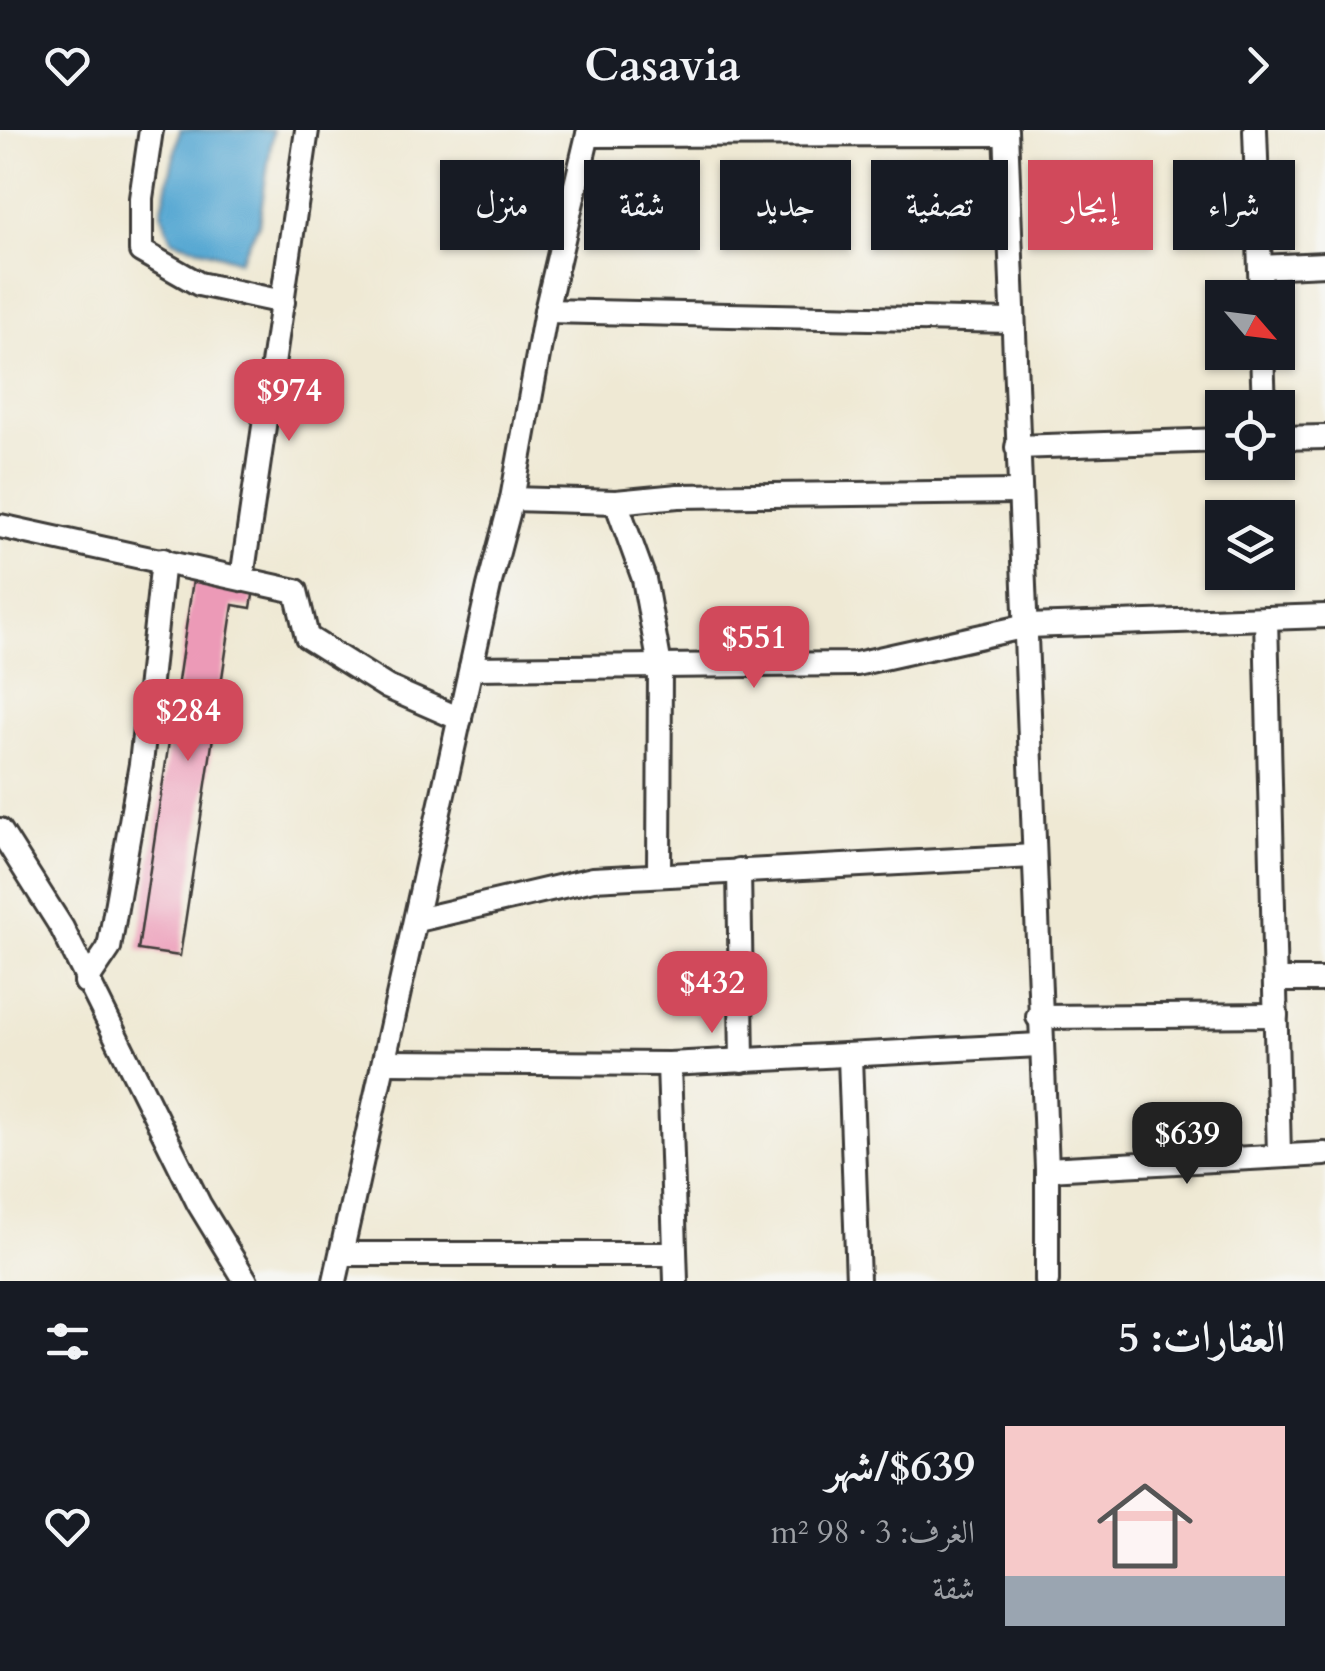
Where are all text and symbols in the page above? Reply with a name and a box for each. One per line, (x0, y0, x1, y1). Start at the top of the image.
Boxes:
text: Casavia (584, 35, 741, 96)
icon: heart (40, 38, 95, 93)
icon: forward (1230, 38, 1285, 93)
chip: منزل (440, 160, 564, 250)
chip: شقة (584, 160, 700, 250)
chip: جديد (720, 160, 851, 250)
chip: تصفية (871, 160, 1008, 250)
chip: إيجار (1028, 160, 1153, 250)
chip: شراء (1173, 160, 1295, 250)
north arrow (1205, 280, 1295, 370)
map controls (1205, 280, 1295, 590)
pin: $974 (230, 359, 348, 444)
text: $974 (256, 369, 322, 413)
button: locate (1205, 390, 1295, 480)
button: layers (1205, 500, 1295, 590)
pin: $551 (695, 606, 813, 691)
text: $551 (721, 616, 787, 660)
pin: $284 (129, 679, 247, 764)
text: $284 (155, 689, 221, 733)
pin: $432 (653, 951, 771, 1036)
text: $432 (679, 961, 745, 1005)
pin: $639 (1128, 1102, 1246, 1187)
text: $639 (1154, 1112, 1220, 1156)
text: العقارات: 5 (1118, 1309, 1285, 1366)
icon: filters (40, 1314, 95, 1369)
text: $639/شهر (826, 1438, 975, 1495)
icon: home (1085, 1466, 1205, 1586)
icon: heart (40, 1499, 95, 1554)
text: الغرف: 3 · 98 m² (771, 1511, 975, 1555)
text: شقة (933, 1567, 975, 1611)

